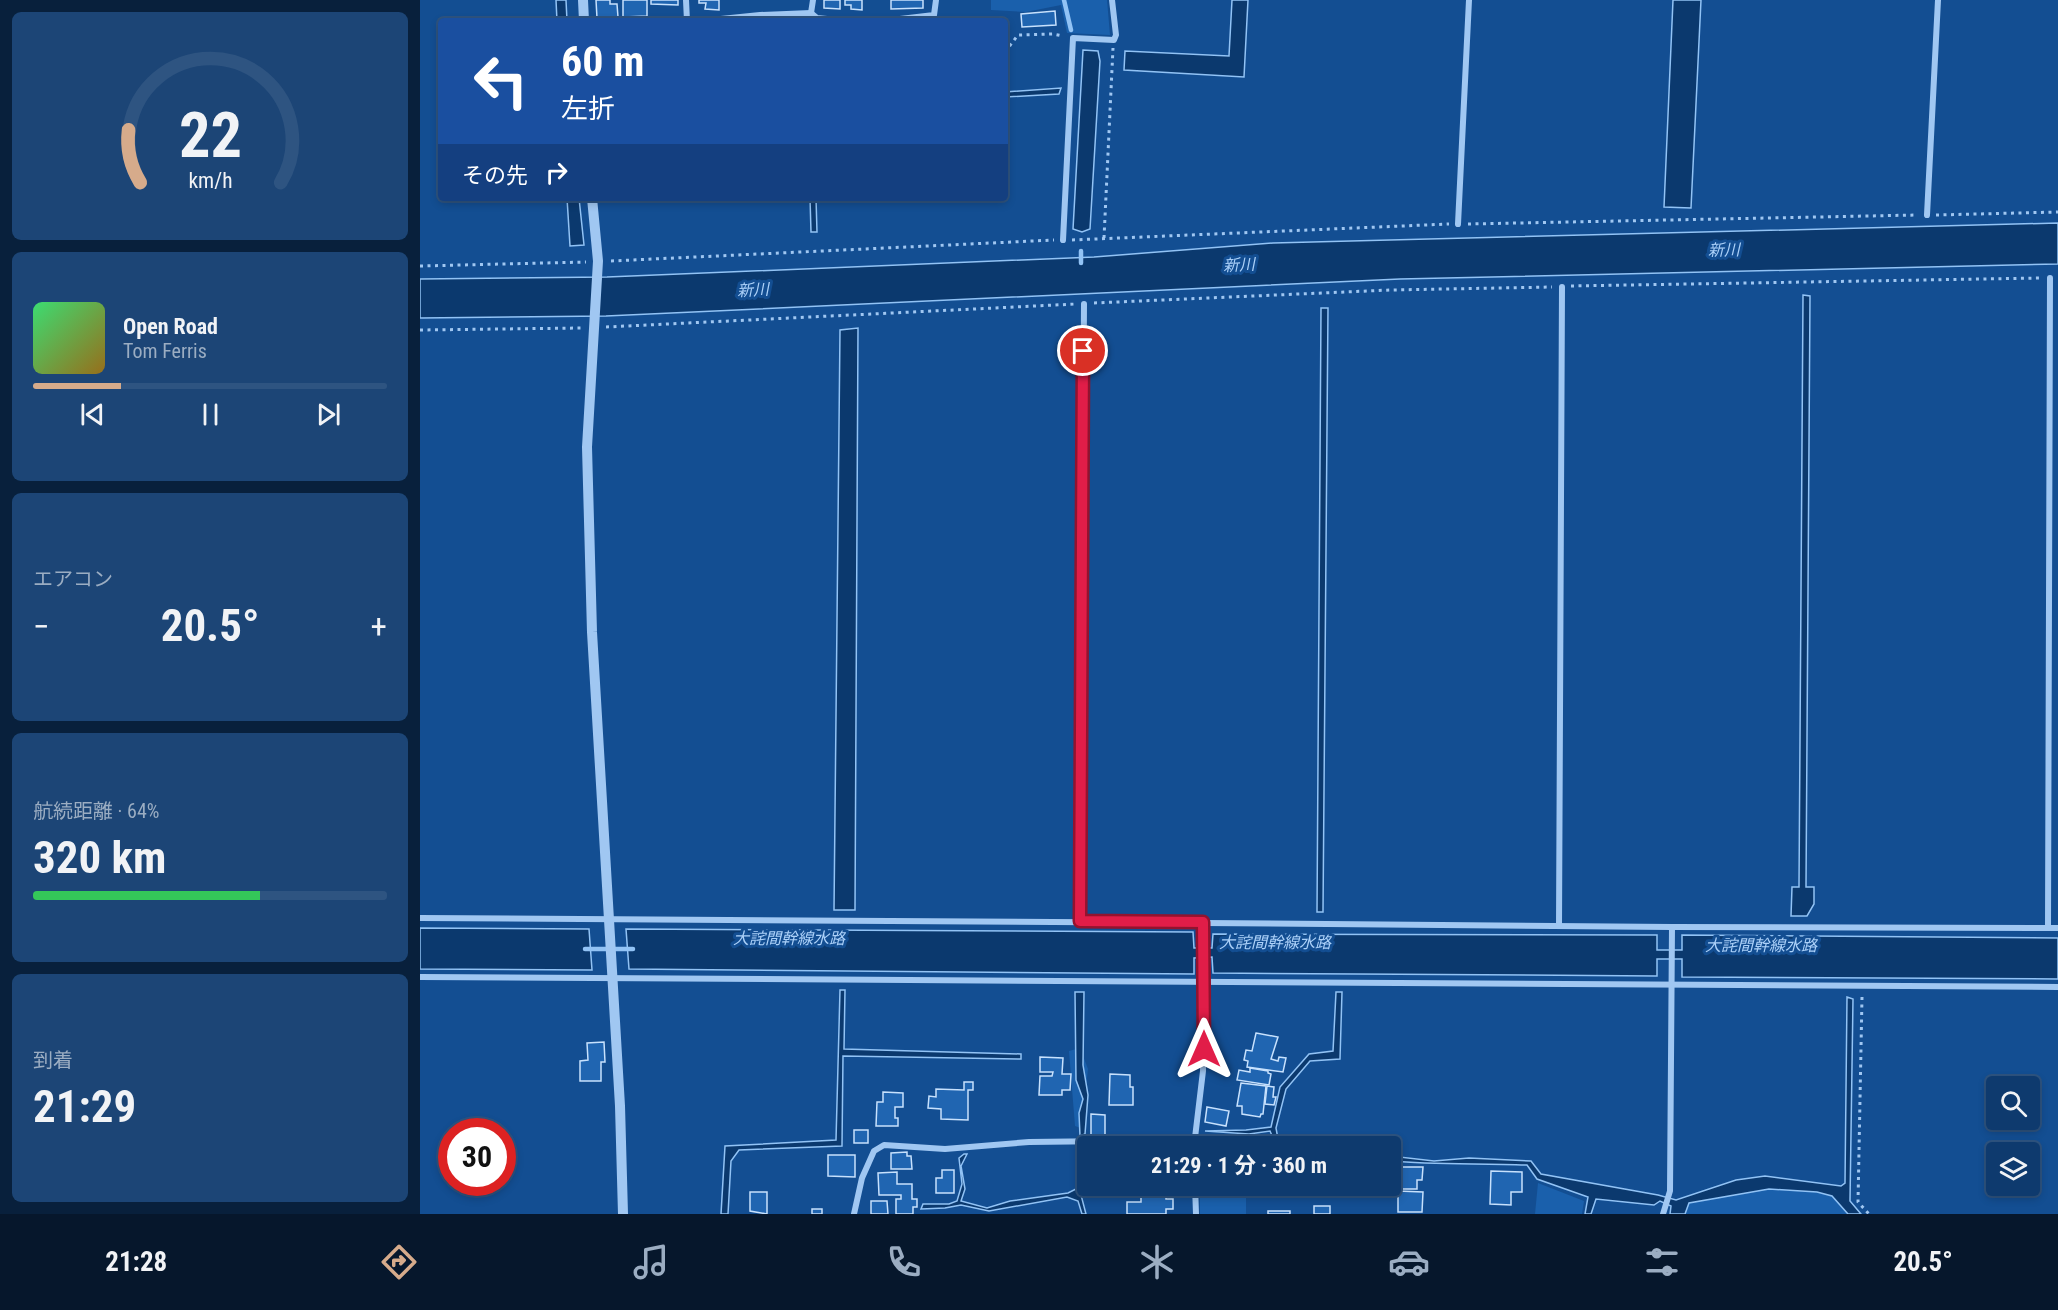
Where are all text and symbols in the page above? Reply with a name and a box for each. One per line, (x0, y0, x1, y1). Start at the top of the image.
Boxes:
text: 60 m (561, 37, 644, 86)
icon: left (462, 42, 540, 120)
text: 左折 (561, 93, 615, 125)
text: 22 (178, 99, 242, 172)
icon: right (540, 156, 573, 189)
text: その先 (462, 163, 528, 188)
text: km/h (188, 169, 232, 194)
water label: 新川 (1708, 240, 1742, 260)
water label: 新川 (1223, 255, 1257, 275)
water label: 新川 (737, 280, 771, 300)
text: Open Road (123, 314, 218, 339)
pin (1057, 325, 1108, 376)
icon: arrive (1066, 334, 1099, 367)
text: Tom Ferris (123, 339, 207, 363)
icon: previous (76, 398, 109, 431)
icon: pause (194, 398, 227, 431)
icon: next (312, 398, 345, 431)
text: エアコン (33, 567, 113, 591)
text: 20.5° (161, 599, 259, 652)
text: − (33, 607, 50, 646)
text: + (371, 607, 387, 646)
text: 航続距離 · 64% (33, 799, 159, 823)
text: 320 km (33, 831, 166, 884)
water label: 大詫間幹線水路 (733, 929, 847, 948)
water label: 大詫間幹線水路 (1219, 933, 1333, 952)
water label: 大詫間幹線水路 (1705, 936, 1819, 955)
position arrow (1172, 1017, 1236, 1081)
text: 到着 (33, 1048, 73, 1072)
map controls (1986, 1076, 2040, 1196)
button: search (1986, 1076, 2040, 1130)
text: 21:29 (33, 1080, 136, 1133)
speed limit sign: 30 (438, 1118, 516, 1196)
button: layers (1986, 1142, 2040, 1196)
text: 21:29 · 1 分 · 360 m (1151, 1153, 1327, 1178)
icon: directions (378, 1241, 420, 1283)
icon: music (630, 1241, 672, 1283)
icon: phone (883, 1241, 925, 1283)
icon: climate (1136, 1241, 1178, 1283)
icon: car (1388, 1241, 1430, 1283)
icon: filters (1641, 1241, 1683, 1283)
text: 21:28 (105, 1246, 167, 1278)
text: 20.5° (1893, 1246, 1953, 1278)

